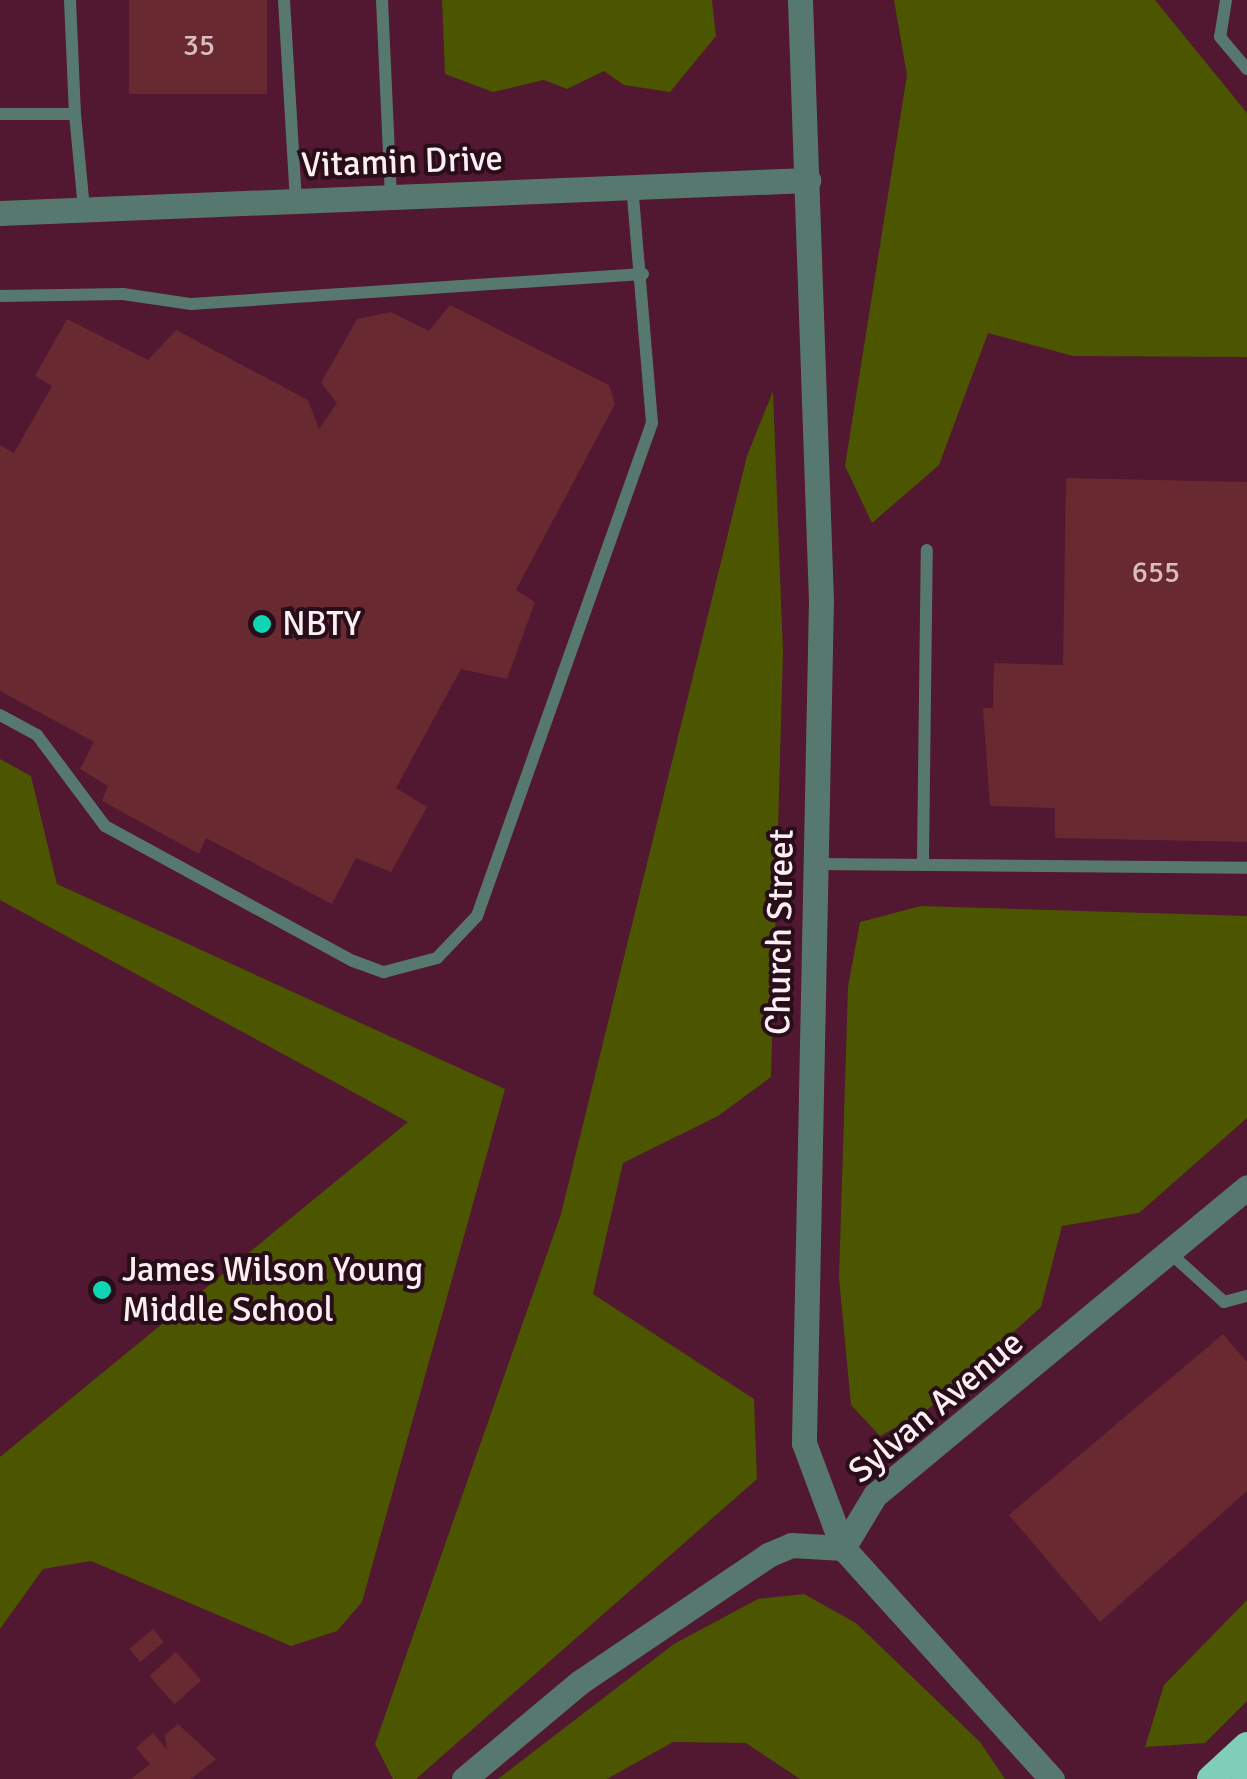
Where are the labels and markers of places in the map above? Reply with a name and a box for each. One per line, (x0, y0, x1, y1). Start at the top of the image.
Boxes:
place label: NBTY (282, 603, 361, 645)
marker: NBTY (251, 613, 273, 635)
place label: James Wilson Young Middle School (122, 1249, 423, 1331)
marker: James Wilson Young Middle School (91, 1279, 113, 1301)

